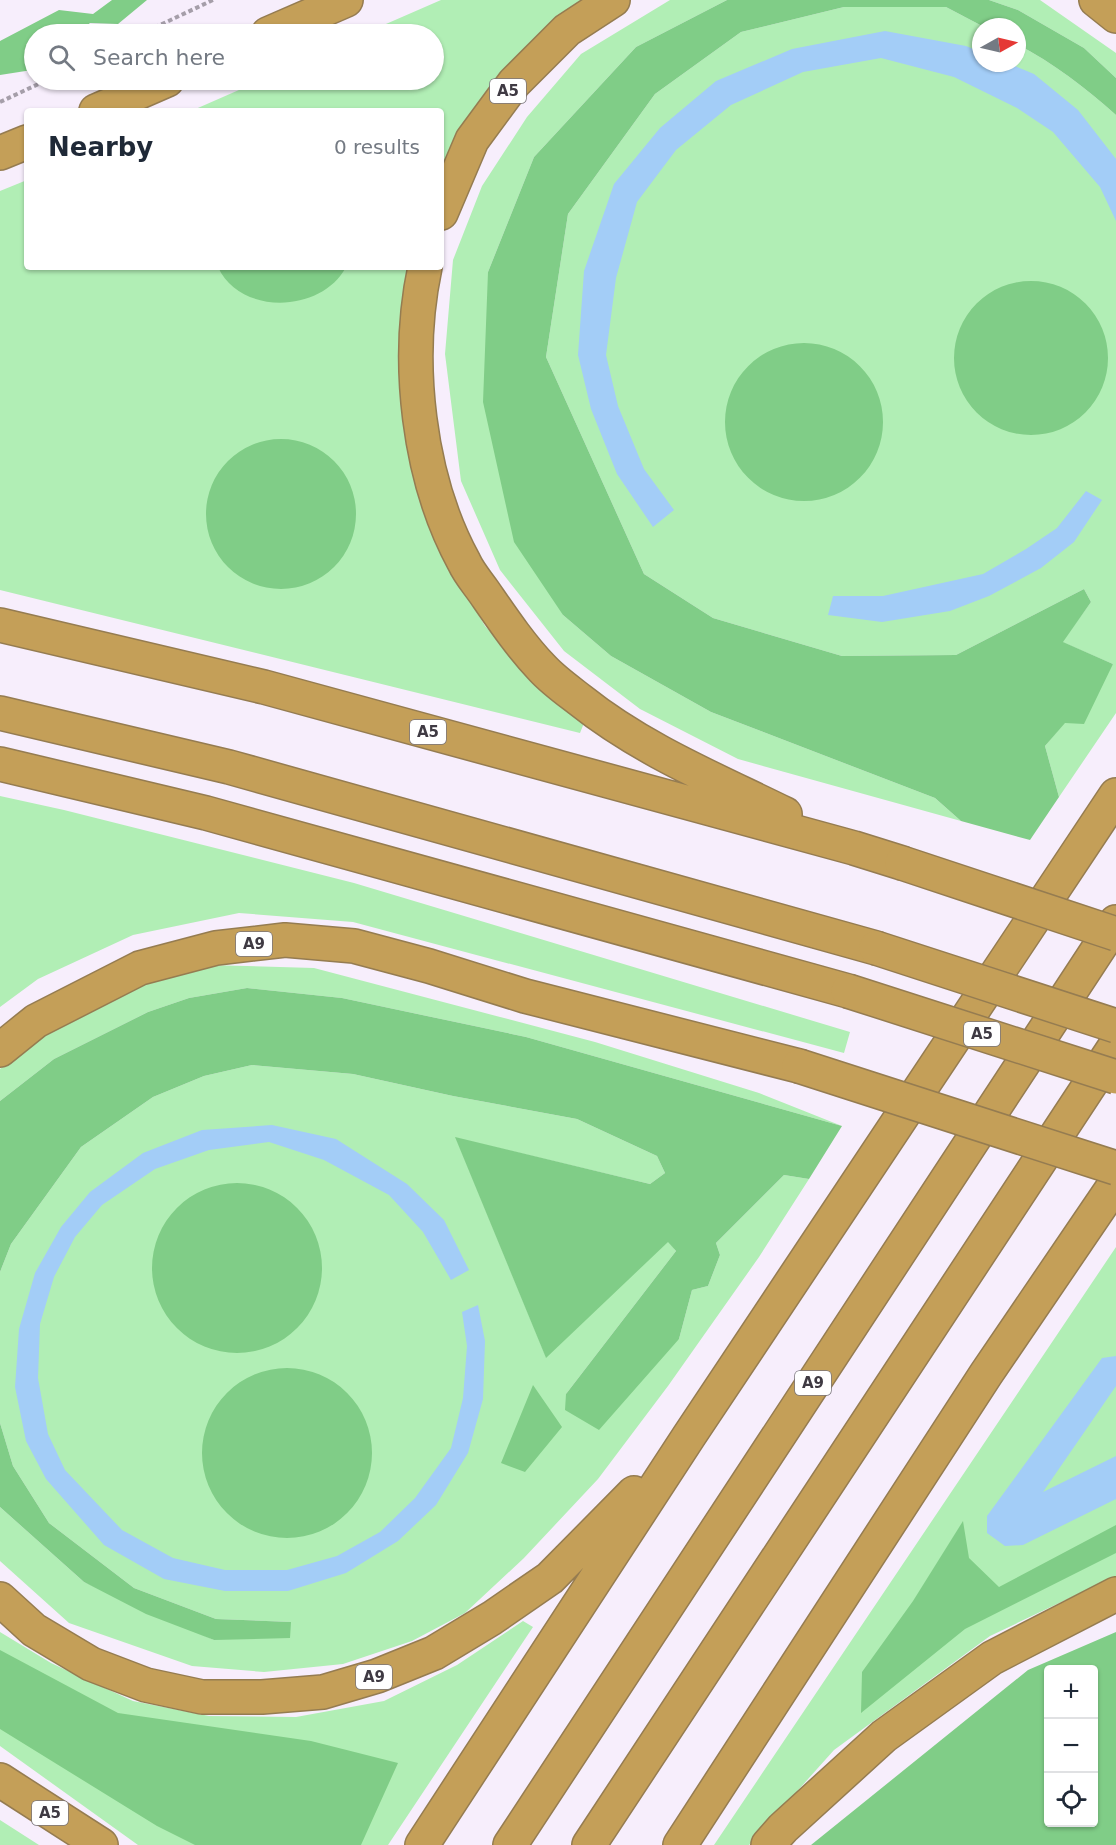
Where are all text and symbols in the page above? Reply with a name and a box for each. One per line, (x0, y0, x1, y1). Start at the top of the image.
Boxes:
north arrow (972, 18, 1026, 72)
search box (24, 24, 444, 90)
icon: search (45, 41, 78, 74)
text: Search here (93, 45, 225, 70)
road number: A5 (490, 79, 526, 103)
text: Nearby (48, 132, 153, 162)
text: 0 results (334, 135, 420, 159)
road number: A5 (410, 720, 446, 744)
road number: A9 (236, 932, 272, 956)
road number: A5 (964, 1022, 1000, 1046)
road number: A9 (795, 1371, 831, 1395)
road number: A9 (356, 1665, 392, 1689)
map controls (1044, 1665, 1098, 1827)
button: + (1044, 1665, 1098, 1719)
button: − (1044, 1719, 1098, 1773)
button: locate (1044, 1773, 1098, 1827)
road number: A5 (32, 1801, 68, 1825)

